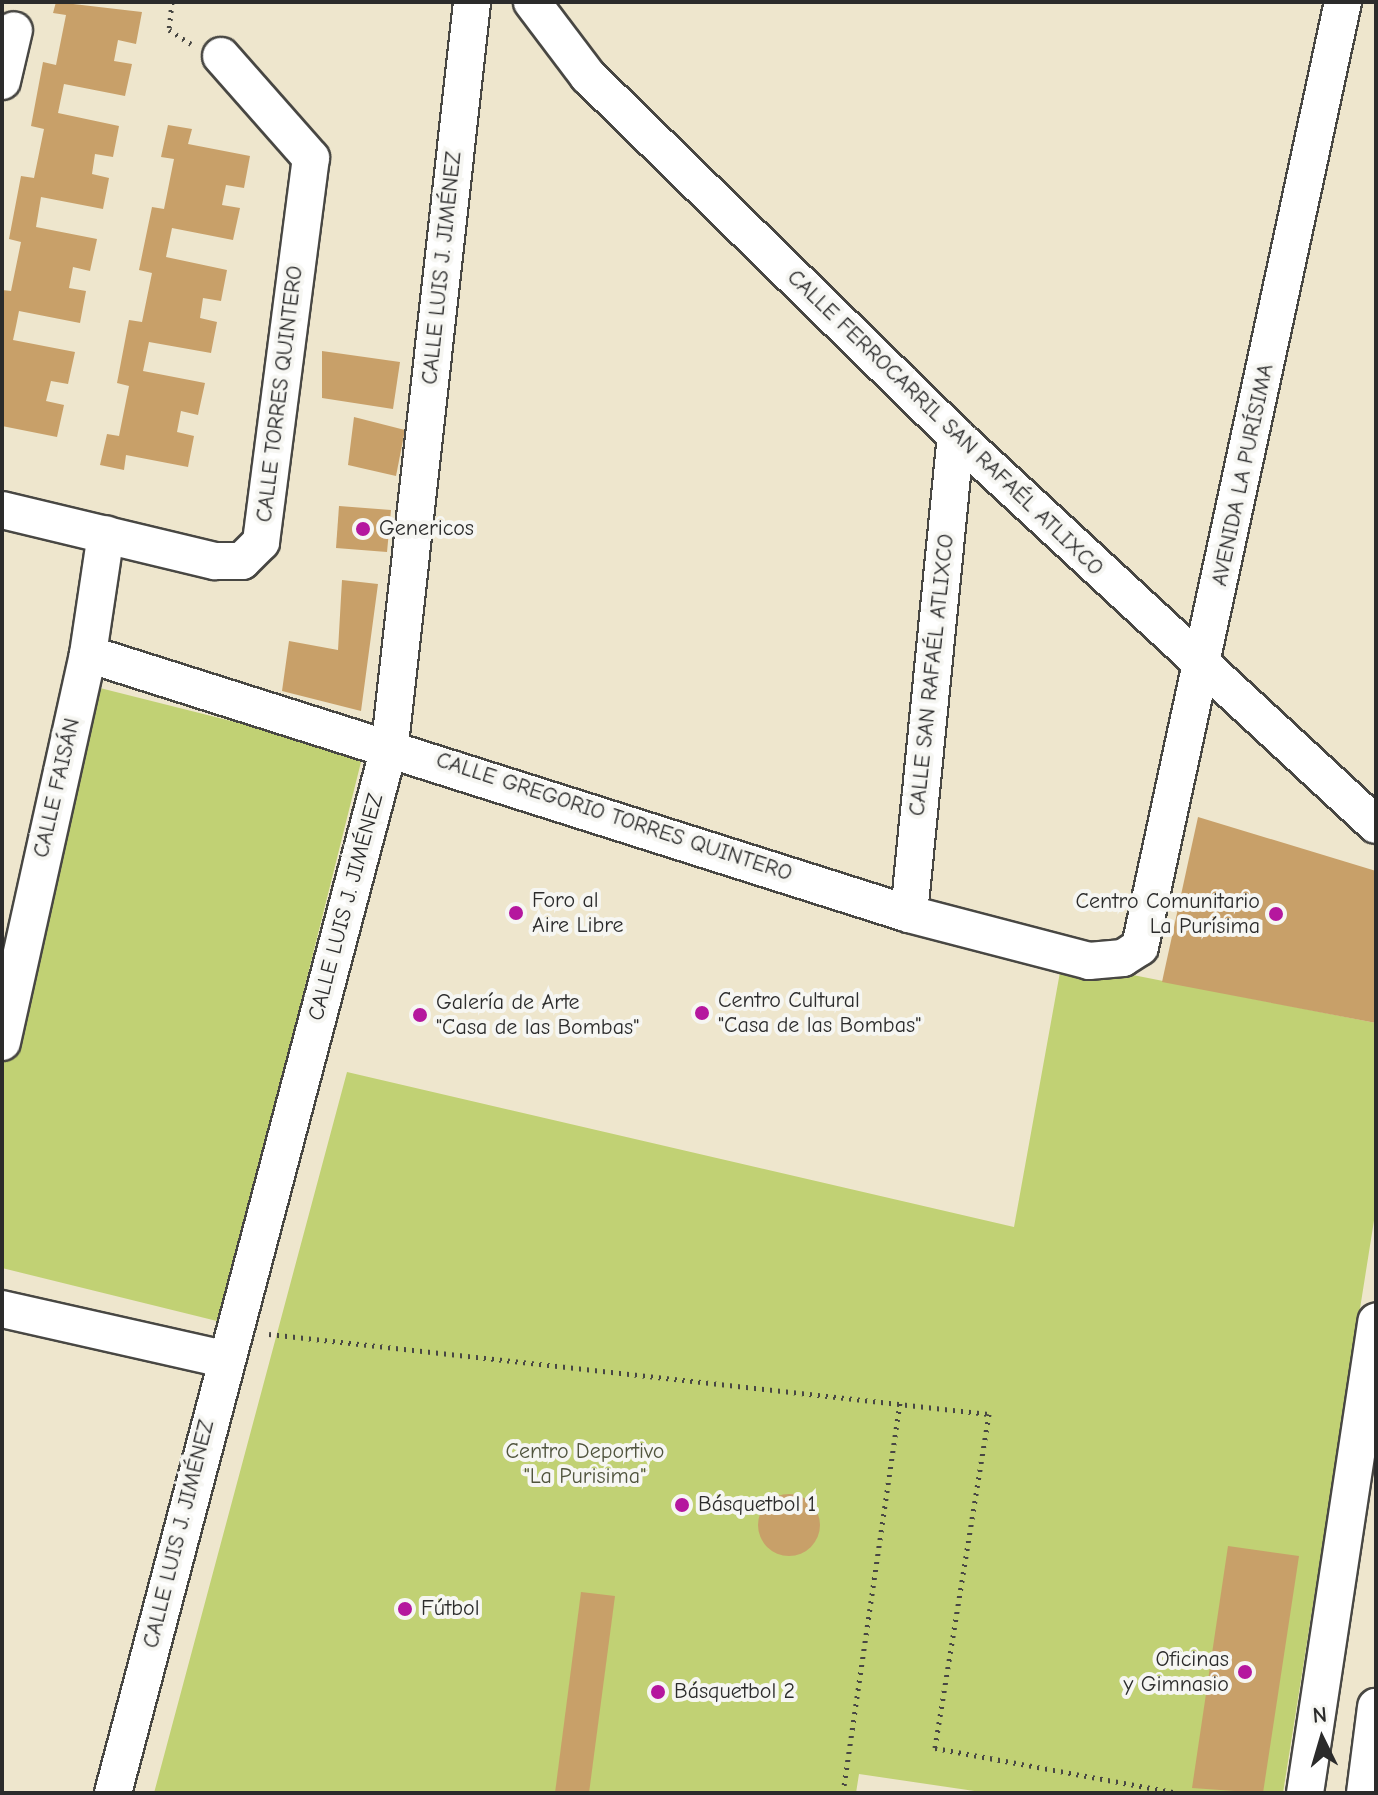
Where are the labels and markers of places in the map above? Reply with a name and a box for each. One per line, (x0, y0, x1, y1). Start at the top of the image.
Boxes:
place label: Genericos (379, 516, 474, 542)
marker: Genericos (354, 520, 372, 538)
place label: Foro al Aire Libre (532, 887, 624, 938)
place label: Centro Comunitario La Purísima (1076, 888, 1260, 940)
marker: Foro al Aire Libre (507, 904, 525, 922)
marker: Centro Comunitario La Purísima (1267, 905, 1285, 923)
place label: Centro Cultural "Casa de las Bombas" (718, 987, 921, 1038)
place label: Galería de Arte "Casa de las Bombas" (436, 989, 639, 1040)
marker: Centro Cultural "Casa de las Bombas" (693, 1004, 711, 1022)
marker: Galería de Arte "Casa de las Bombas" (411, 1006, 429, 1024)
place label: Básquetbol 1 (698, 1492, 816, 1518)
marker: Básquetbol 1 (673, 1496, 691, 1514)
place label: Fútbol (421, 1596, 479, 1622)
marker: Fútbol (396, 1600, 414, 1618)
place label: Oficinas y Gimnasio (1124, 1646, 1229, 1698)
marker: Oficinas y Gimnasio (1236, 1663, 1254, 1681)
place label: Básquetbol 2 (674, 1679, 795, 1705)
marker: Básquetbol 2 (649, 1683, 667, 1701)

